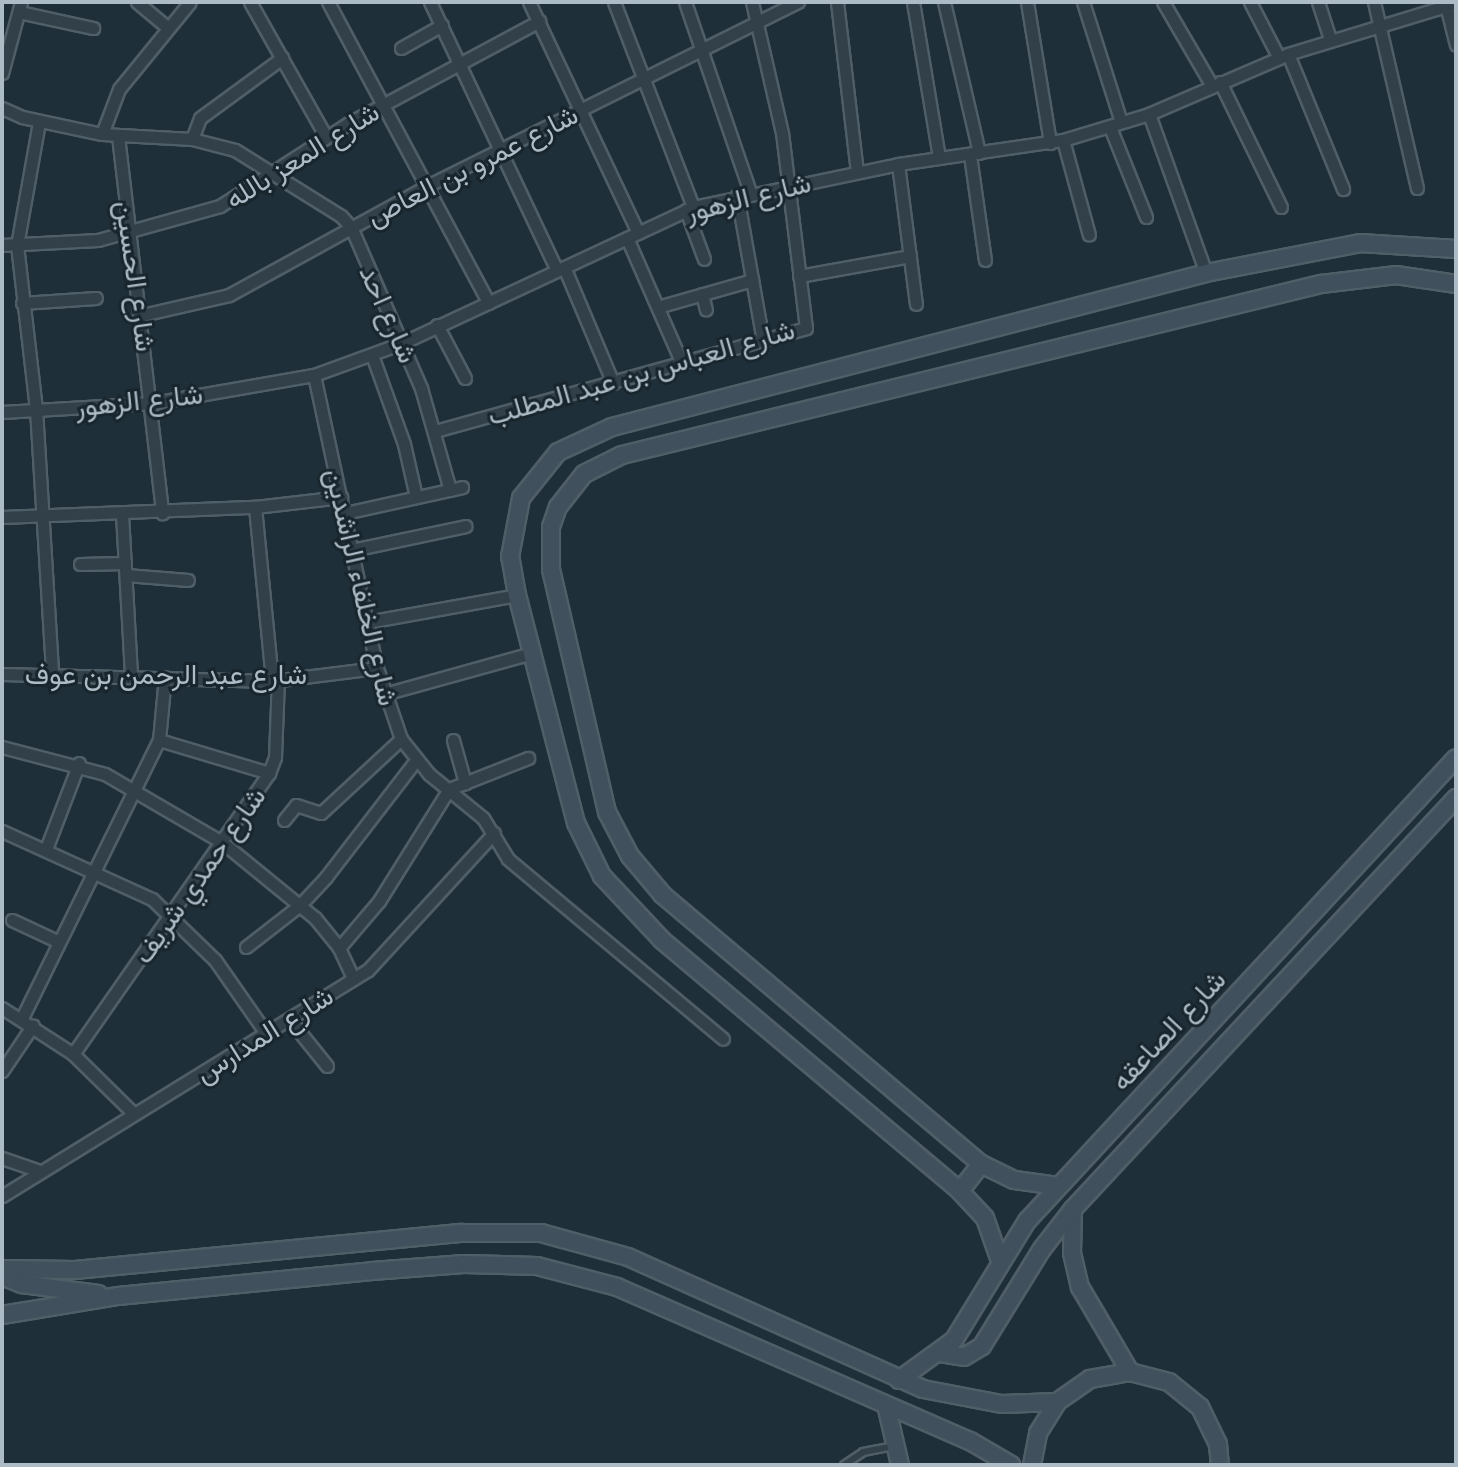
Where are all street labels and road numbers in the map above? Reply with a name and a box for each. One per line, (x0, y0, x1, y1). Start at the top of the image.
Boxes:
street label: شارع المعز بالله (219, 94, 385, 216)
street label: شارع عمرو بن العاص (361, 97, 583, 233)
street label: شارع الزهور (682, 165, 814, 229)
street label: شارع الحسين (109, 198, 163, 354)
street label: شارع احد (353, 260, 425, 368)
street label: شارع العباس بن عبد المطلب (484, 312, 798, 432)
street label: شارع الزهور (73, 377, 205, 423)
street label: شارع الخلفاء الراشدين (318, 465, 406, 709)
street label: شارع عبد الرحمن بن عوف (25, 657, 307, 691)
street label: شارع حمدي شريف (126, 780, 272, 970)
street label: شارع الصاعقه (1104, 963, 1232, 1097)
street label: شارع المدارس (189, 978, 339, 1090)

